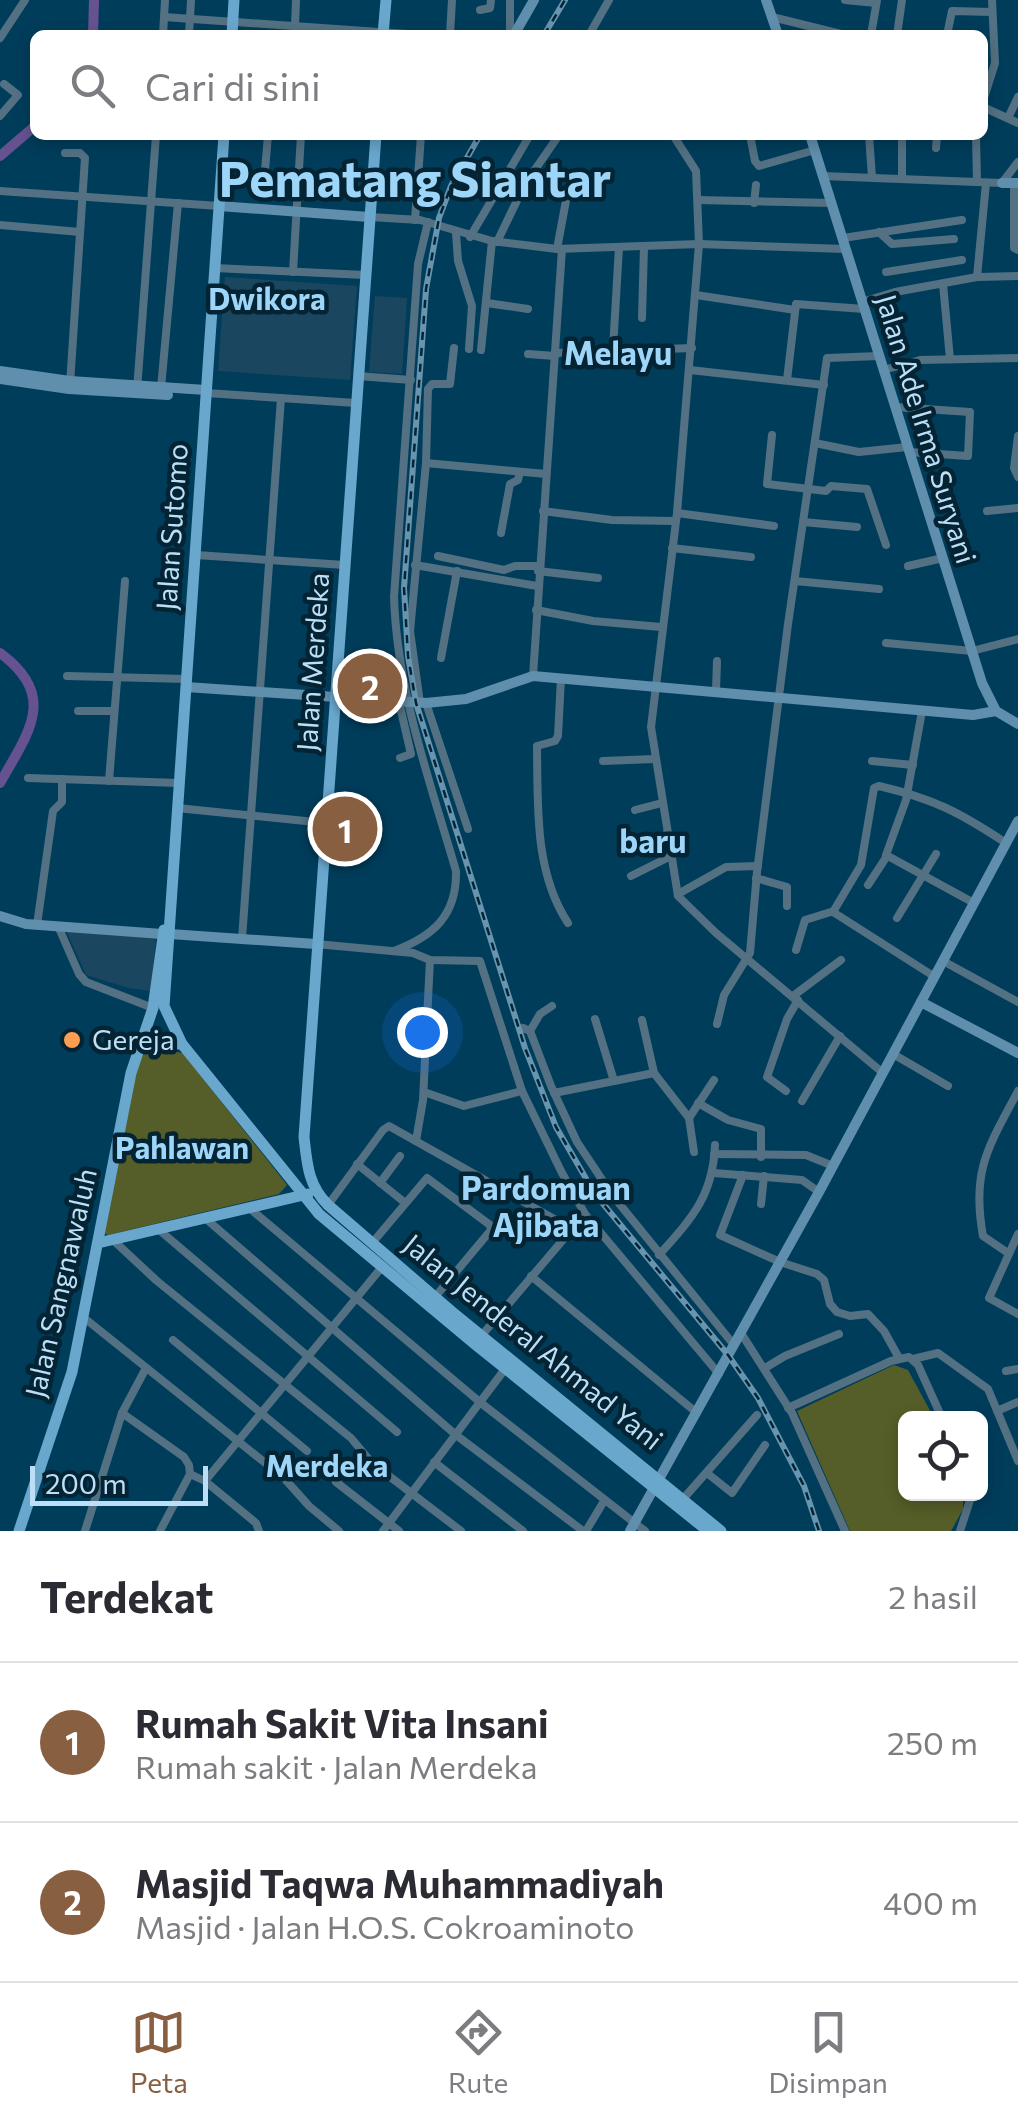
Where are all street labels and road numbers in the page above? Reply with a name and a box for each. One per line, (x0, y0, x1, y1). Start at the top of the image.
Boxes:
street label: Jalan Ade Irma Suryani (870, 290, 984, 567)
street label: Jalan Sutomo (148, 442, 194, 612)
street label: Jalan Merdeka (289, 572, 335, 752)
street label: Jalan Sangnawaluh (17, 1165, 103, 1401)
street label: Jalan Jenderal Ahmad Yani (397, 1226, 670, 1456)

